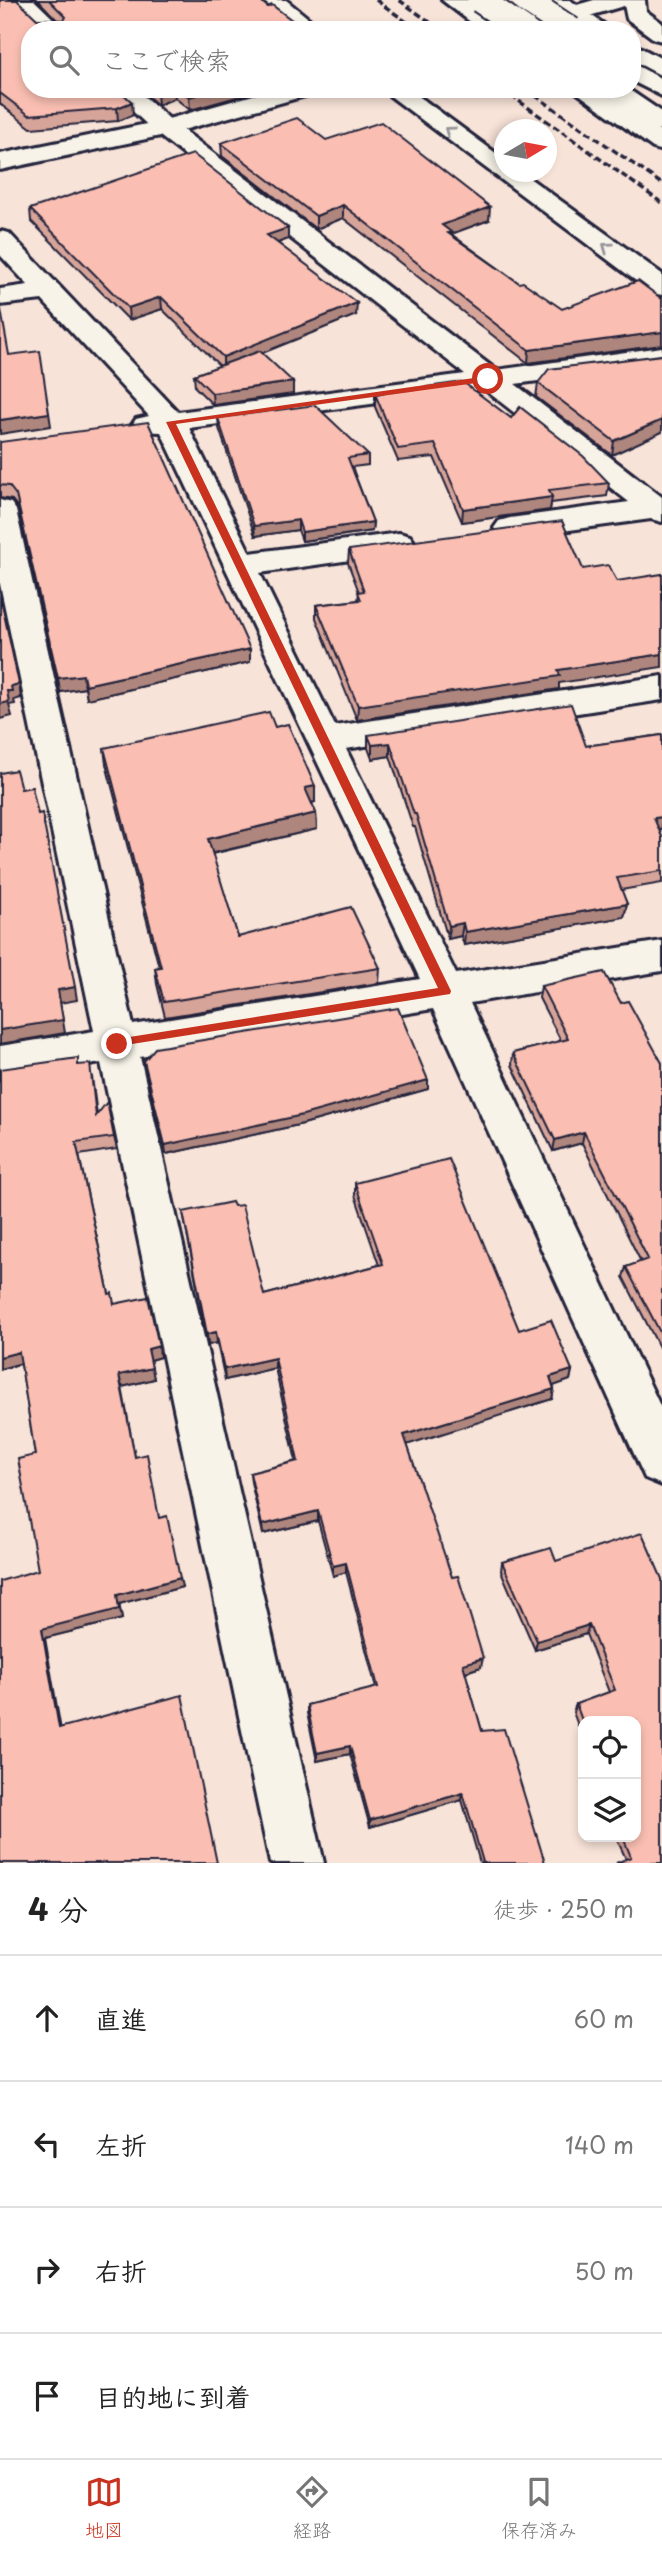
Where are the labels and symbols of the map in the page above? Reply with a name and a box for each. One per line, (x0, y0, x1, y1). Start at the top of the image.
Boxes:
north arrow (494, 119, 557, 182)
one-way arrow (445, 127, 457, 139)
one-way arrow (602, 242, 615, 255)
route start (472, 363, 503, 394)
route end (101, 1028, 132, 1059)

